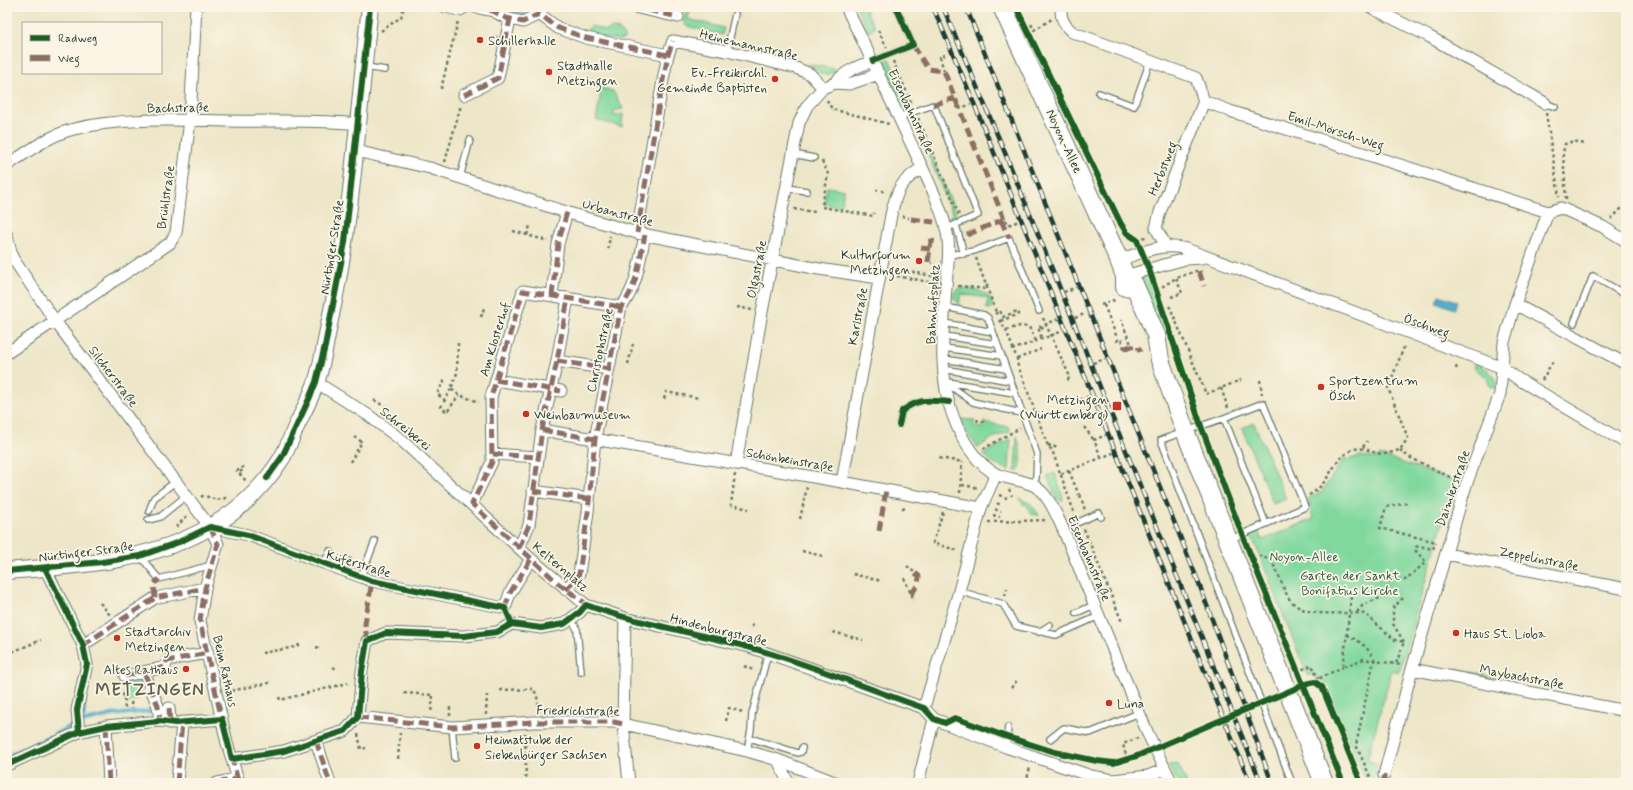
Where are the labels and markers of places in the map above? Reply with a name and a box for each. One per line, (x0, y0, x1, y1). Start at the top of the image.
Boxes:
place label: Schillerhalle (488, 33, 556, 50)
marker: Schillerhalle (475, 35, 485, 45)
place label: Stadthalle Metzingen (557, 58, 618, 92)
place label: Ev.-Freikirchl. Gemeinde Baptisten (657, 65, 767, 97)
marker: Stadthalle Metzingen (544, 67, 554, 77)
marker: Ev.-Freikirchl. Gemeinde Baptisten (770, 74, 780, 84)
place label: Kulturforum Metzingen (841, 247, 911, 281)
marker: Kulturforum Metzingen (914, 256, 924, 266)
place label: Sportzentrum Ösch (1329, 373, 1418, 405)
marker: Sportzentrum Ösch (1316, 382, 1326, 392)
place label: Metzingen (Württemberg) (1020, 392, 1108, 426)
marker: Metzingen (Württemberg) (1111, 400, 1123, 412)
place label: Weinbaumuseum (534, 407, 631, 424)
marker: Weinbaumuseum (521, 409, 531, 419)
place label: Stadtarchiv Metzingen (125, 624, 191, 658)
place label: Haus St. Lioba (1464, 626, 1546, 643)
marker: Haus St. Lioba (1451, 628, 1461, 638)
marker: Stadtarchiv Metzingen (112, 633, 122, 643)
place label: Altes Rathaus (103, 662, 178, 679)
marker: Altes Rathaus (181, 664, 191, 674)
place label: Luna (1117, 696, 1144, 713)
marker: Luna (1104, 698, 1114, 708)
place label: Heimatstube der Siebenbürger Sachsen (485, 732, 607, 766)
marker: Heimatstube der Siebenbürger Sachsen (472, 741, 482, 751)

